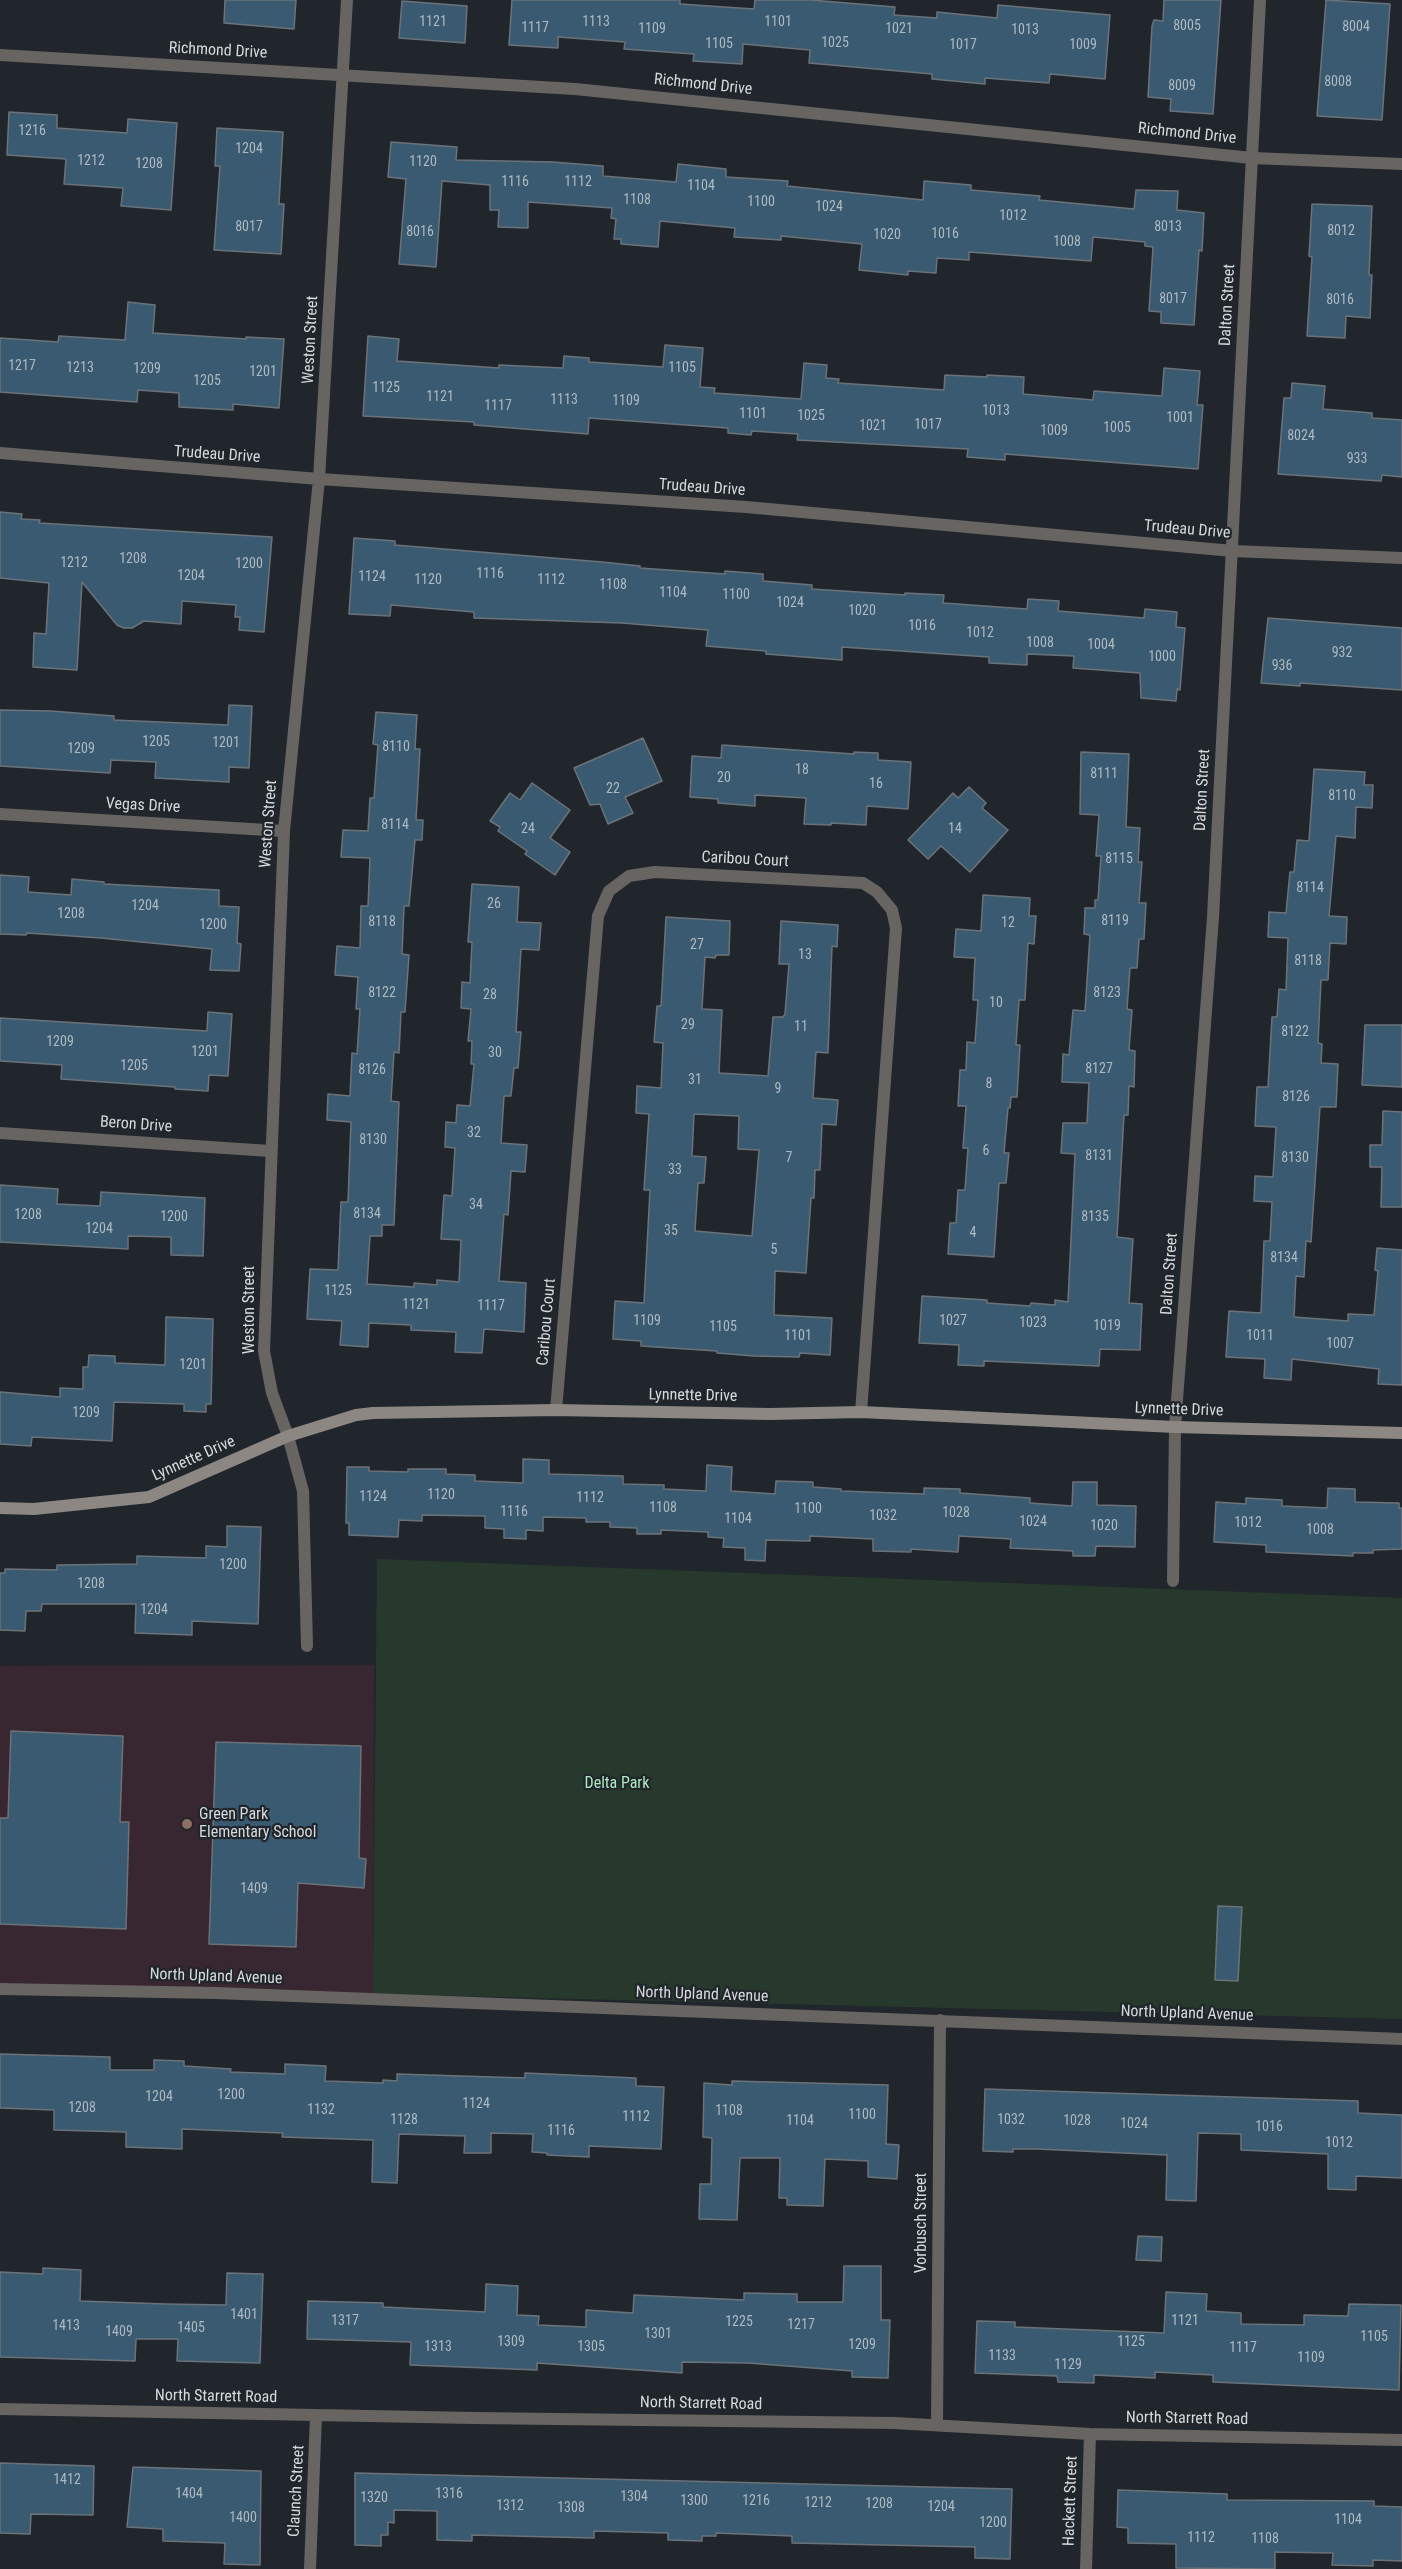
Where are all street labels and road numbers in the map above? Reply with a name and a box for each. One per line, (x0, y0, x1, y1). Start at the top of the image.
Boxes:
street label: Richmond Drive (168, 39, 268, 63)
street label: Richmond Drive (653, 70, 753, 100)
street label: Richmond Drive (1137, 119, 1237, 149)
street label: Dalton Street (1216, 264, 1240, 346)
street label: Weston Street (299, 295, 323, 385)
street label: Trudeau Drive (173, 442, 261, 468)
street label: Trudeau Drive (658, 475, 746, 501)
street label: Trudeau Drive (1143, 517, 1231, 543)
street label: Dalton Street (1191, 749, 1215, 831)
street label: Weston Street (256, 779, 282, 869)
street label: Vegas Drive (105, 794, 181, 818)
street label: Caribou Court (701, 848, 789, 872)
street label: Beron Drive (99, 1113, 173, 1137)
street label: Dalton Street (1158, 1232, 1182, 1316)
street label: Weston Street (240, 1266, 260, 1354)
street label: Caribou Court (534, 1278, 560, 1366)
street label: Lynnette Drive (648, 1386, 738, 1406)
street label: Lynnette Drive (1134, 1399, 1224, 1421)
street label: Lynnette Drive (150, 1432, 238, 1486)
street label: North Upland Avenue (149, 1965, 283, 1989)
street label: North Upland Avenue (635, 1983, 769, 2007)
street label: North Upland Avenue (1120, 2002, 1254, 2026)
street label: Vorbusch Street (912, 2173, 932, 2273)
street label: North Starrett Road (155, 2386, 277, 2408)
street label: North Starrett Road (640, 2393, 762, 2415)
street label: North Starrett Road (1126, 2408, 1248, 2430)
street label: Claunch Street (285, 2444, 309, 2538)
street label: Hackett Street (1060, 2456, 1082, 2546)

